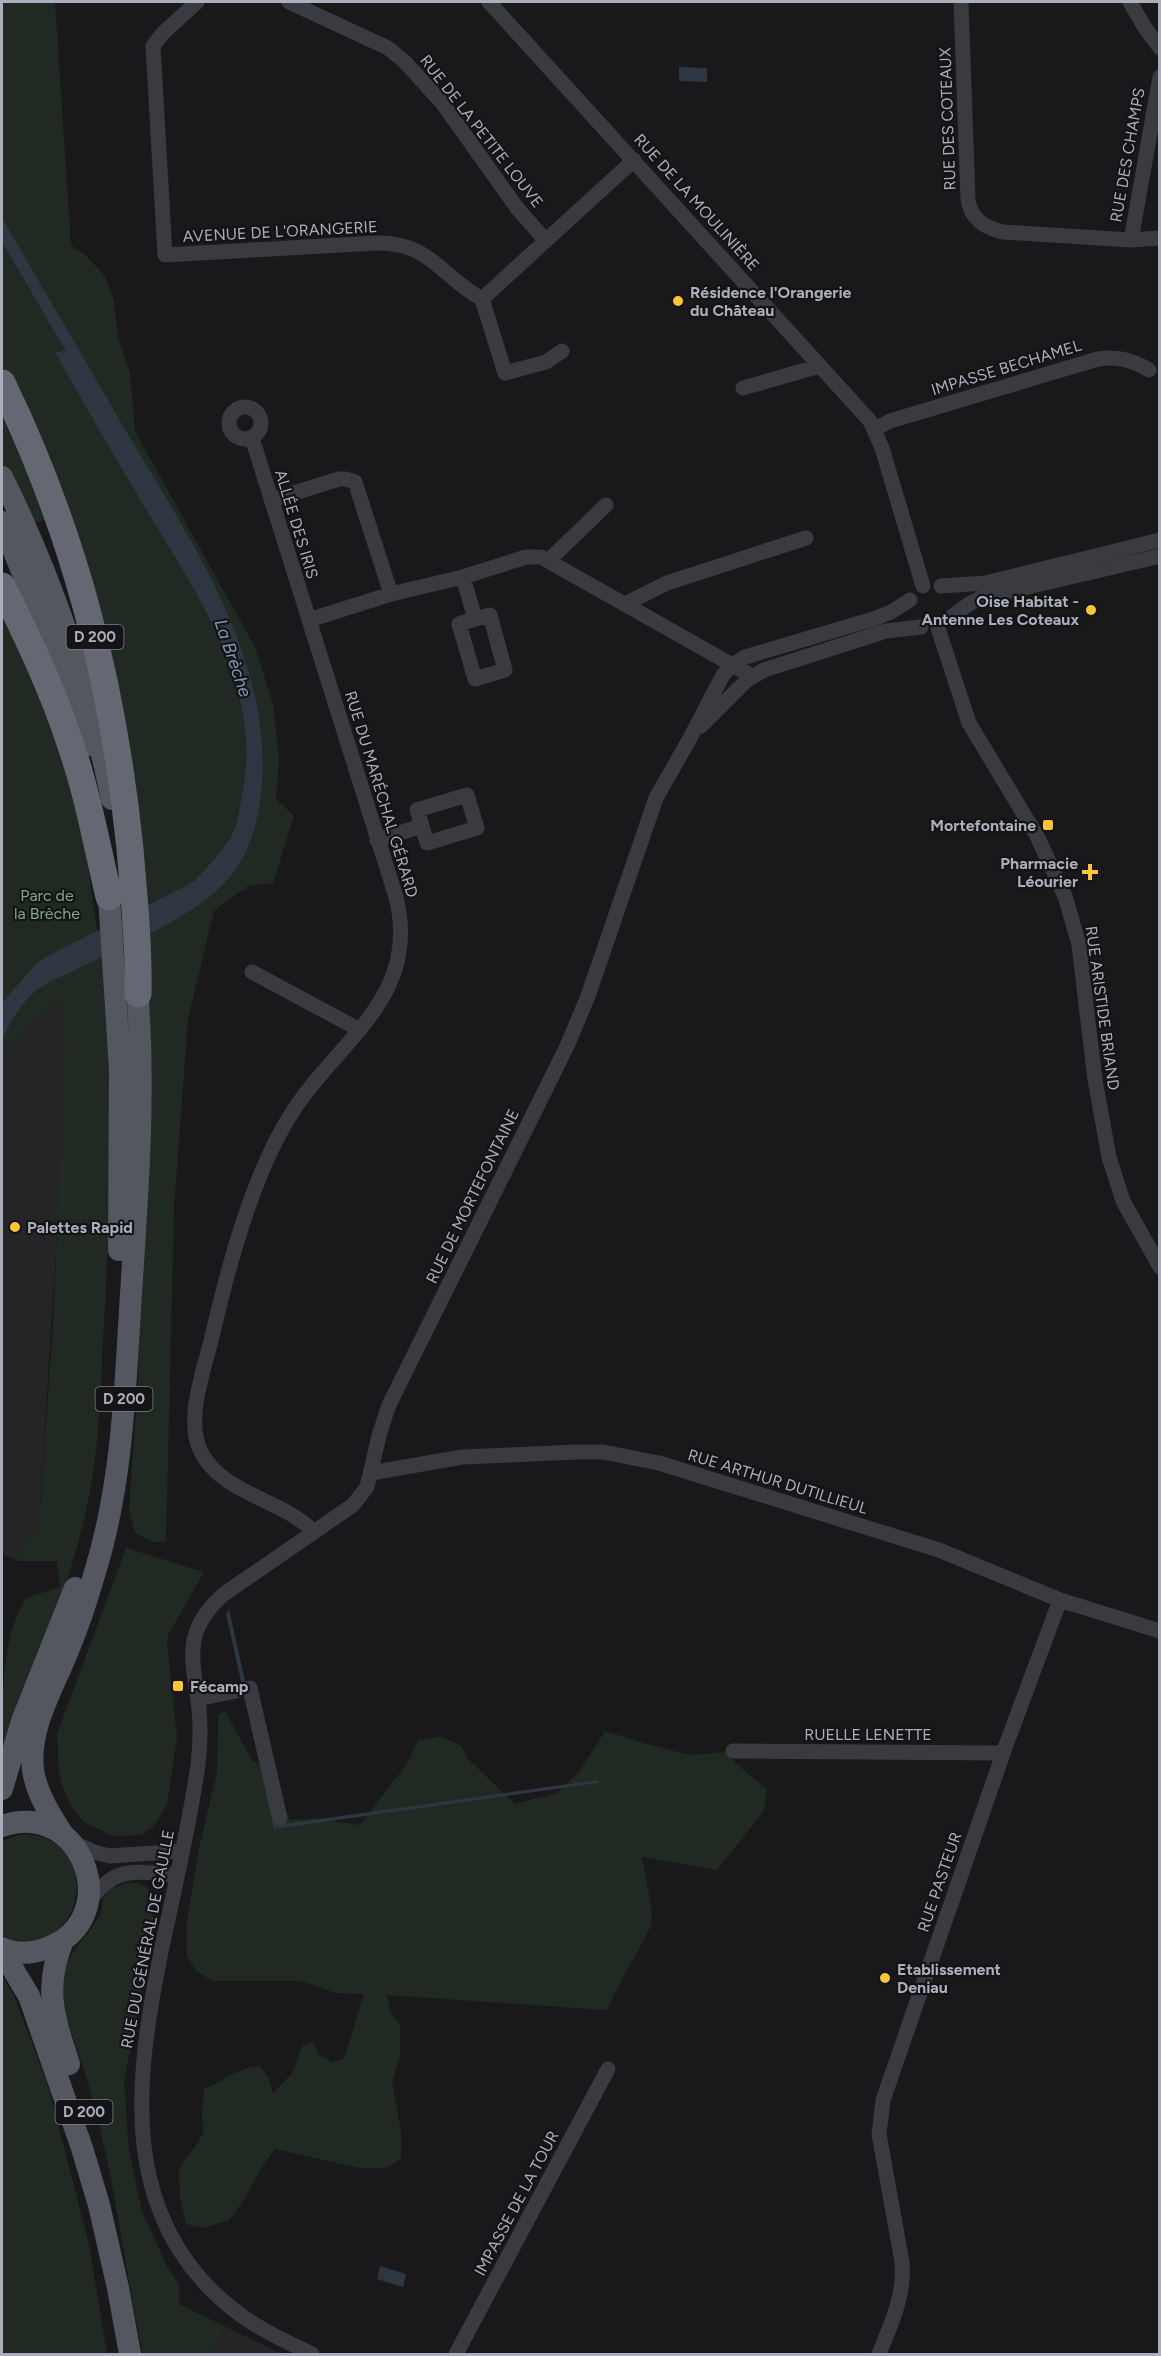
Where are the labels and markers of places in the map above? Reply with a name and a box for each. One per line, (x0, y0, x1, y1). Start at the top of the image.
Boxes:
place label: Résidence l'Orangerie du Château (690, 283, 852, 320)
marker: Résidence l'Orangerie du Château (671, 294, 685, 308)
place label: Oise Habitat - Antenne Les Coteaux (922, 592, 1079, 629)
marker: Oise Habitat - Antenne Les Coteaux (1084, 603, 1098, 617)
place label: Mortefontaine (930, 816, 1036, 835)
marker: Mortefontaine (1041, 818, 1055, 832)
place label: Pharmacie Léourier (1000, 854, 1078, 891)
marker: Pharmacie Léourier (1083, 865, 1097, 879)
place label: Palettes Rapid (27, 1218, 133, 1237)
marker: Palettes Rapid (8, 1220, 22, 1234)
place label: Fécamp (190, 1677, 249, 1696)
marker: Fécamp (171, 1679, 185, 1693)
place label: Etablissement Deniau (897, 1960, 1001, 1997)
marker: Etablissement Deniau (878, 1971, 892, 1985)

